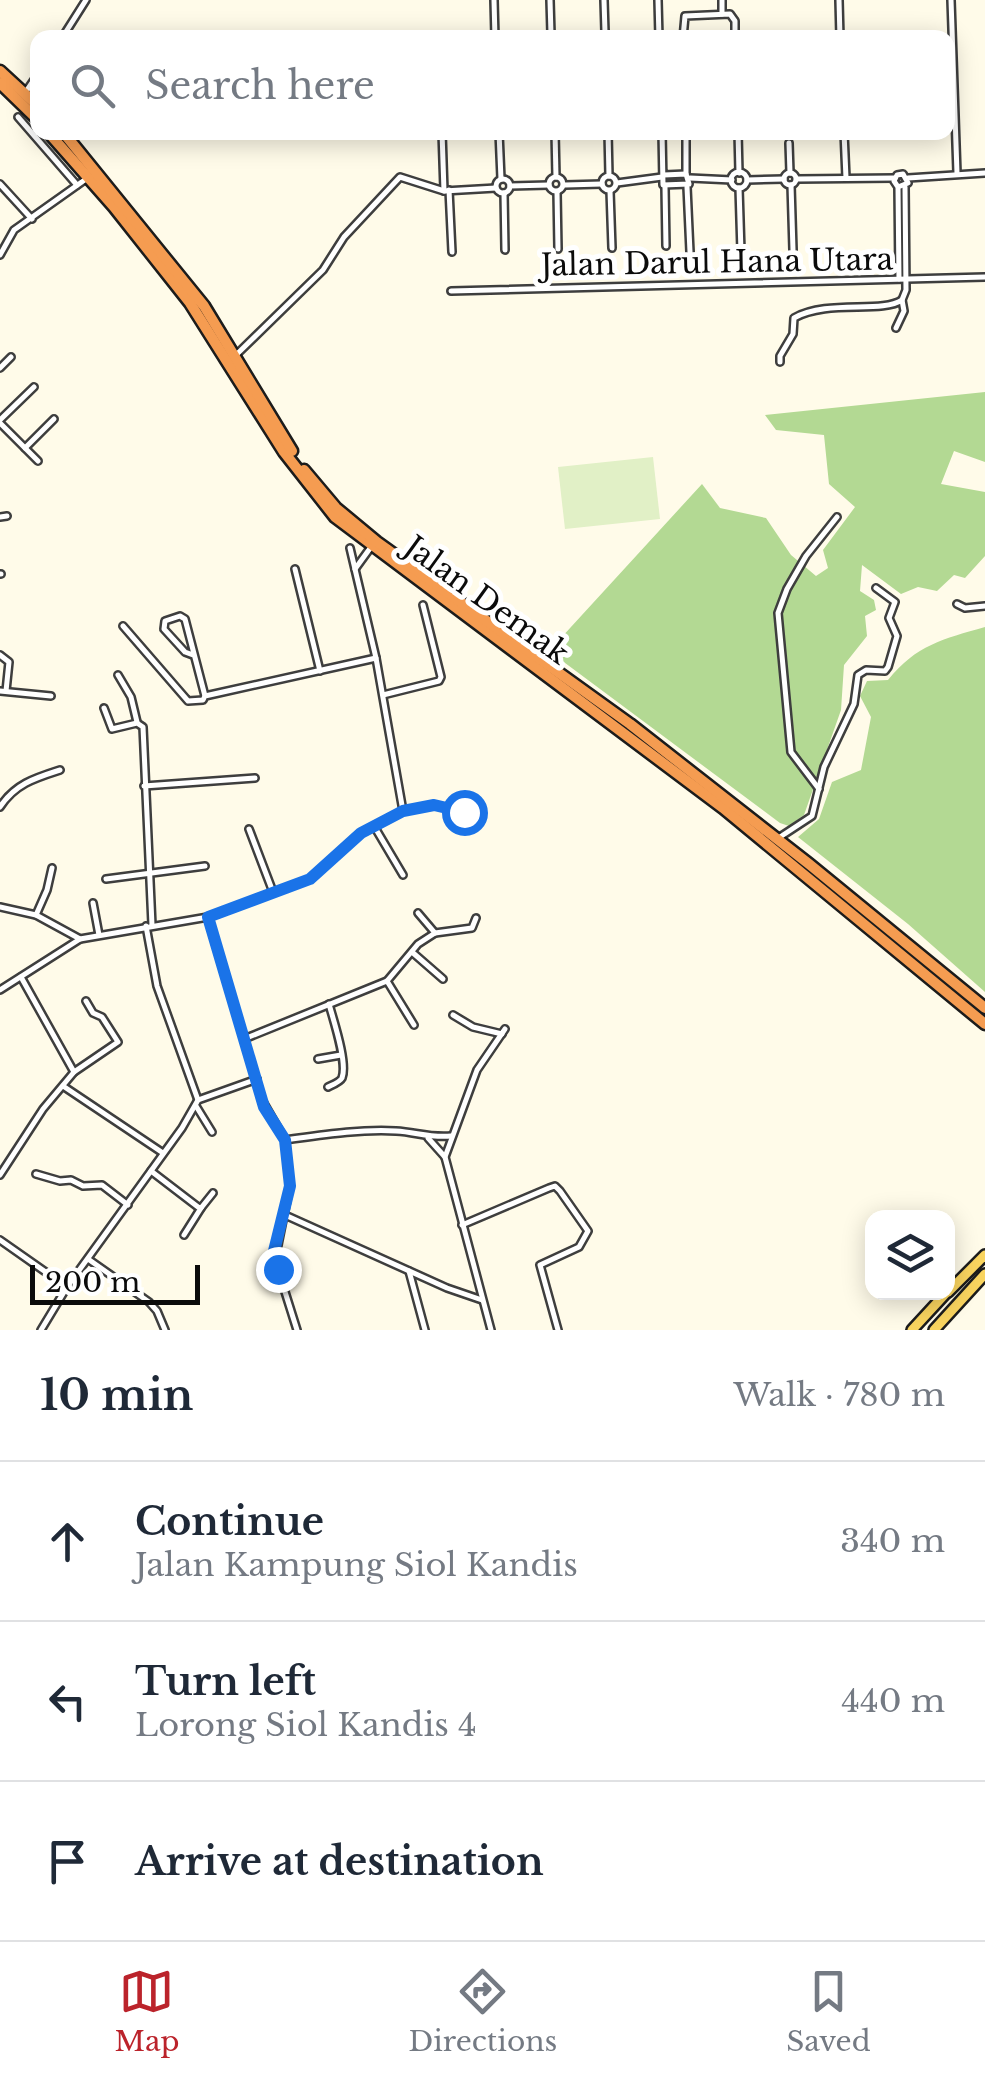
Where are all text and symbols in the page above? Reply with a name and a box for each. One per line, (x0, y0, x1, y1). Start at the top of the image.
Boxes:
search box (30, 30, 955, 140)
icon: search (65, 58, 120, 113)
text: Search here (145, 62, 375, 109)
street label: Jalan Darul Hana Utara (536, 240, 894, 284)
street label: Jalan Demak (394, 526, 577, 672)
route start (442, 790, 488, 836)
map controls (865, 1210, 955, 1300)
button: layers (865, 1210, 955, 1300)
route end (256, 1247, 302, 1293)
scale bar (30, 1260, 200, 1304)
text: 200 m (45, 1265, 140, 1300)
text: 10 min (40, 1369, 193, 1421)
text: Walk · 780 m (733, 1375, 945, 1415)
text: Continue (135, 1498, 324, 1545)
icon: ahead (40, 1514, 95, 1569)
text: 340 m (840, 1521, 945, 1561)
text: Jalan Kampung Siol Kandis (135, 1545, 578, 1585)
text: Turn left (135, 1658, 316, 1705)
icon: left (40, 1674, 95, 1729)
text: 440 m (841, 1681, 945, 1721)
text: Lorong Siol Kandis 4 (135, 1705, 477, 1745)
icon: arrive (40, 1834, 95, 1889)
text: Arrive at destination (135, 1838, 544, 1885)
tab: Map (114, 1964, 179, 2059)
tab: Directions (408, 1964, 557, 2059)
tab: Saved (786, 1964, 871, 2059)

